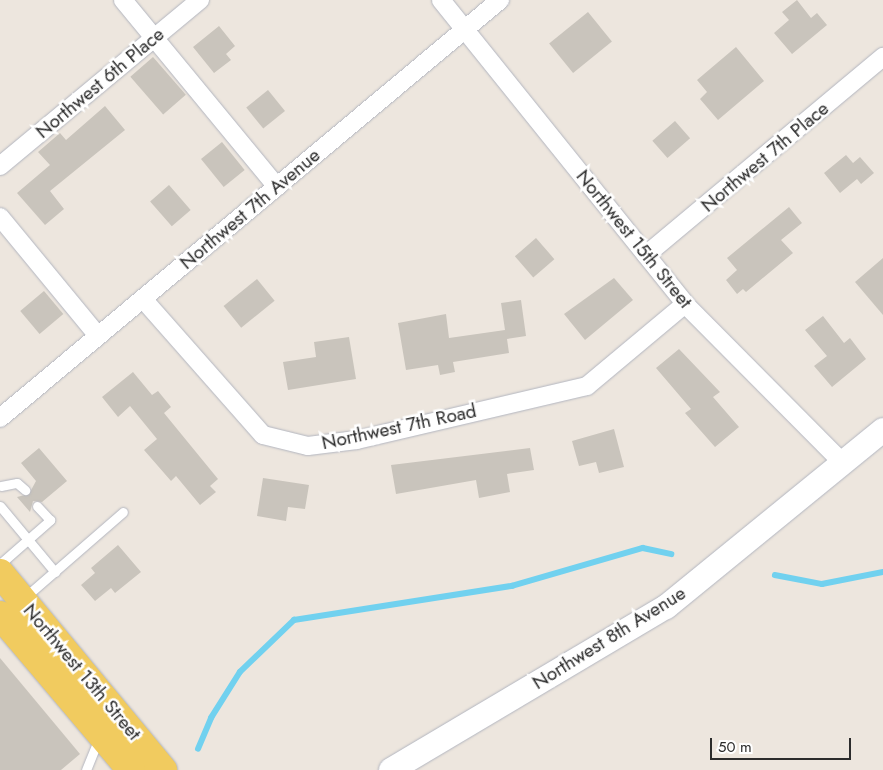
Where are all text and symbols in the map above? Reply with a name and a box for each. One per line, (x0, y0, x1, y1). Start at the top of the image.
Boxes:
street label: Northwest 6th Place (31, 23, 169, 143)
street label: Northwest 7th Place (697, 97, 833, 217)
street label: Northwest 7th Avenue (175, 144, 325, 274)
street label: Northwest 15th Street (571, 165, 697, 313)
street label: Northwest 7th Road (320, 399, 478, 455)
street label: Northwest 8th Avenue (528, 582, 690, 694)
street label: Northwest 13th Street (18, 599, 146, 745)
scale bar (713, 728, 854, 760)
text: 50 m (718, 736, 752, 758)

